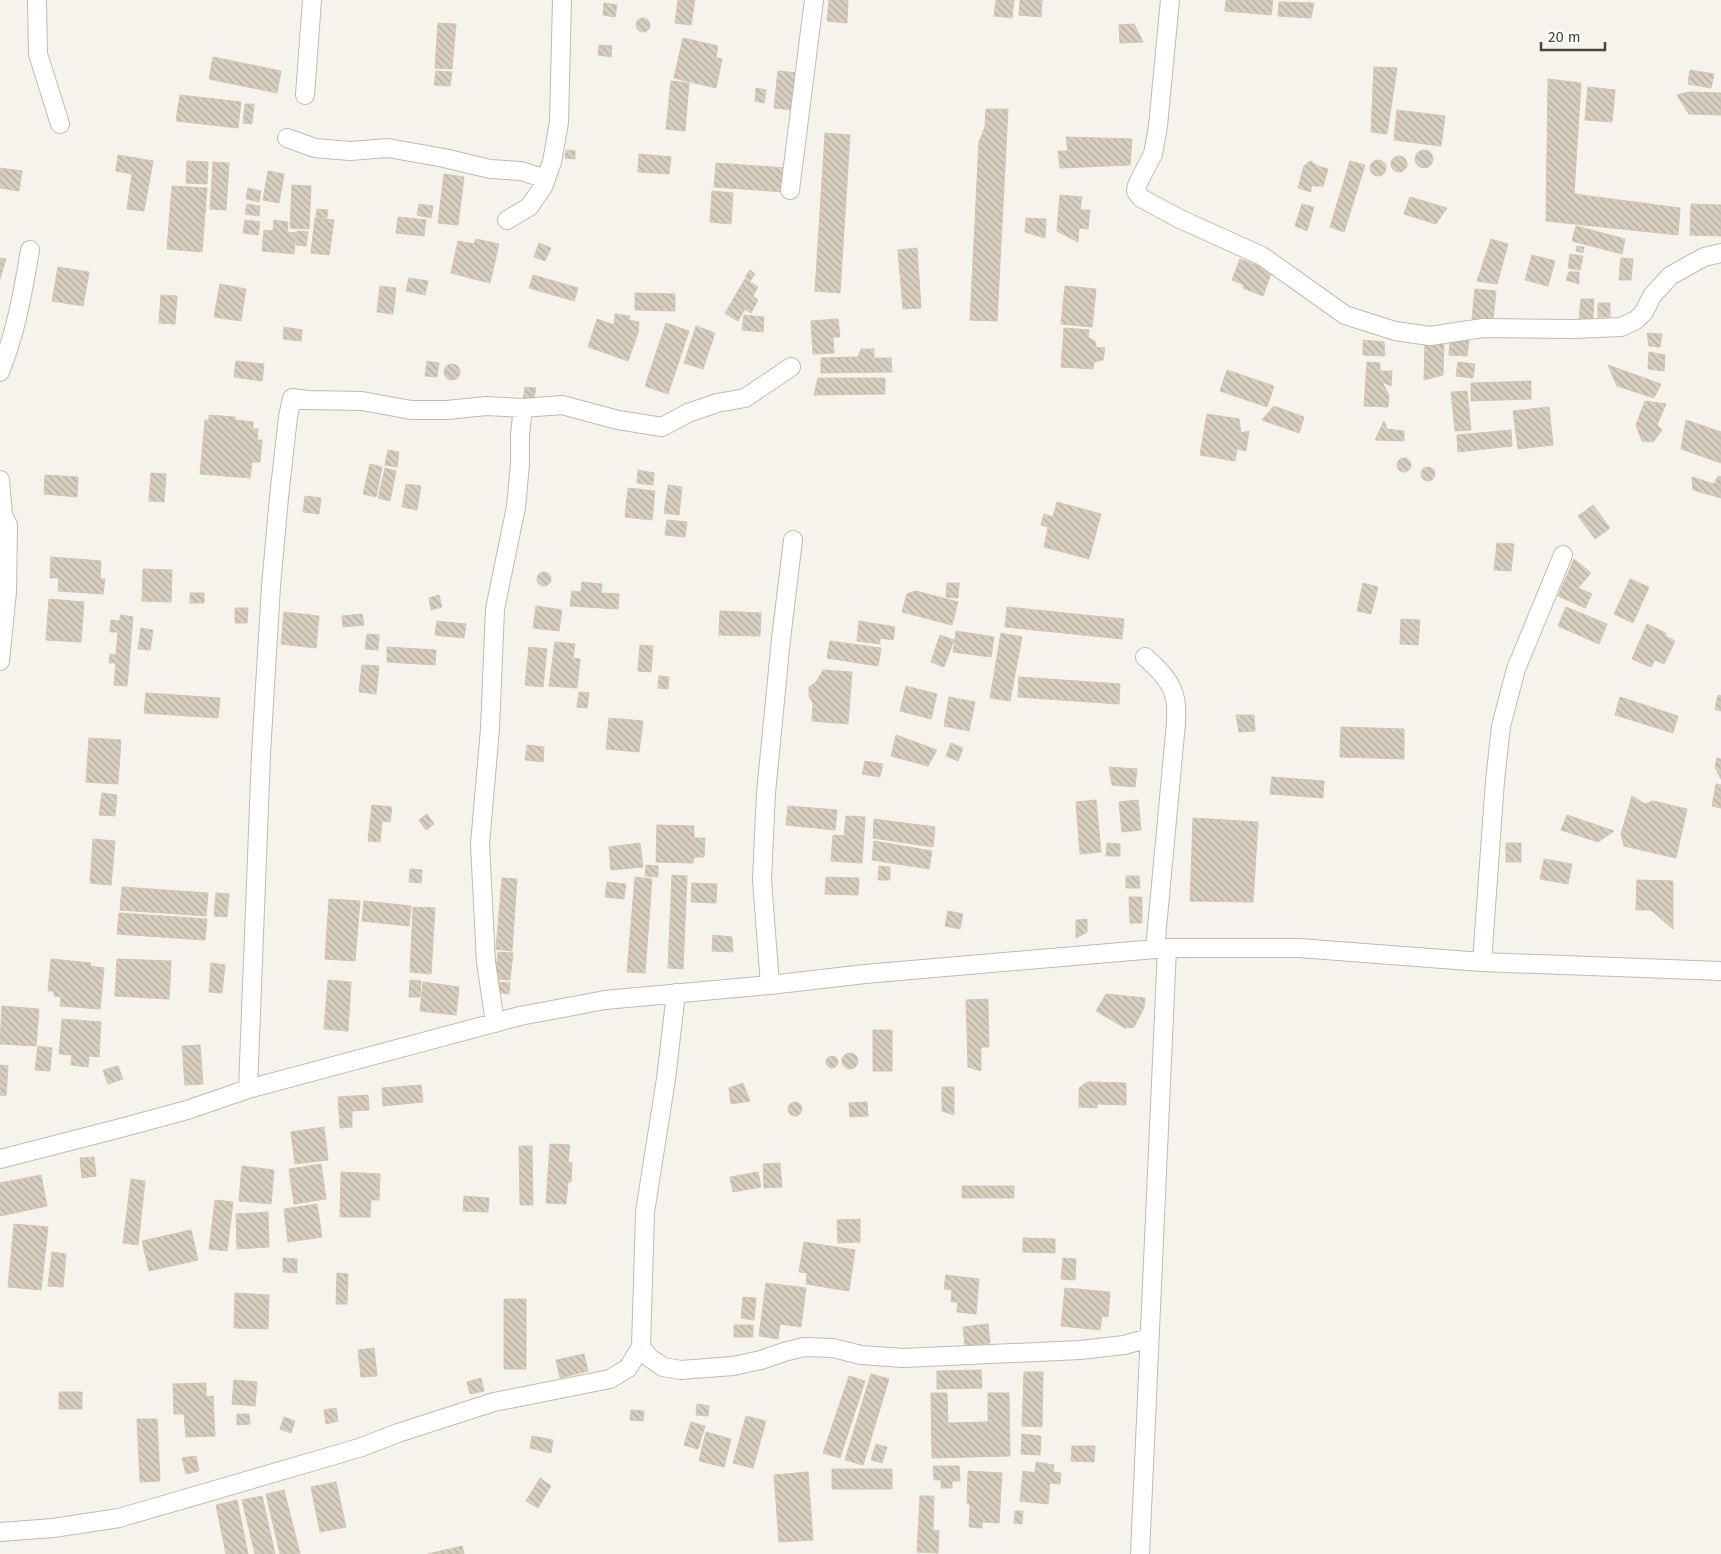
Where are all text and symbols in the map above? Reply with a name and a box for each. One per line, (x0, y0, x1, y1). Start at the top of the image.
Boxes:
scale bar (1541, 20, 1605, 52)
text: 20 m (1548, 28, 1581, 46)

